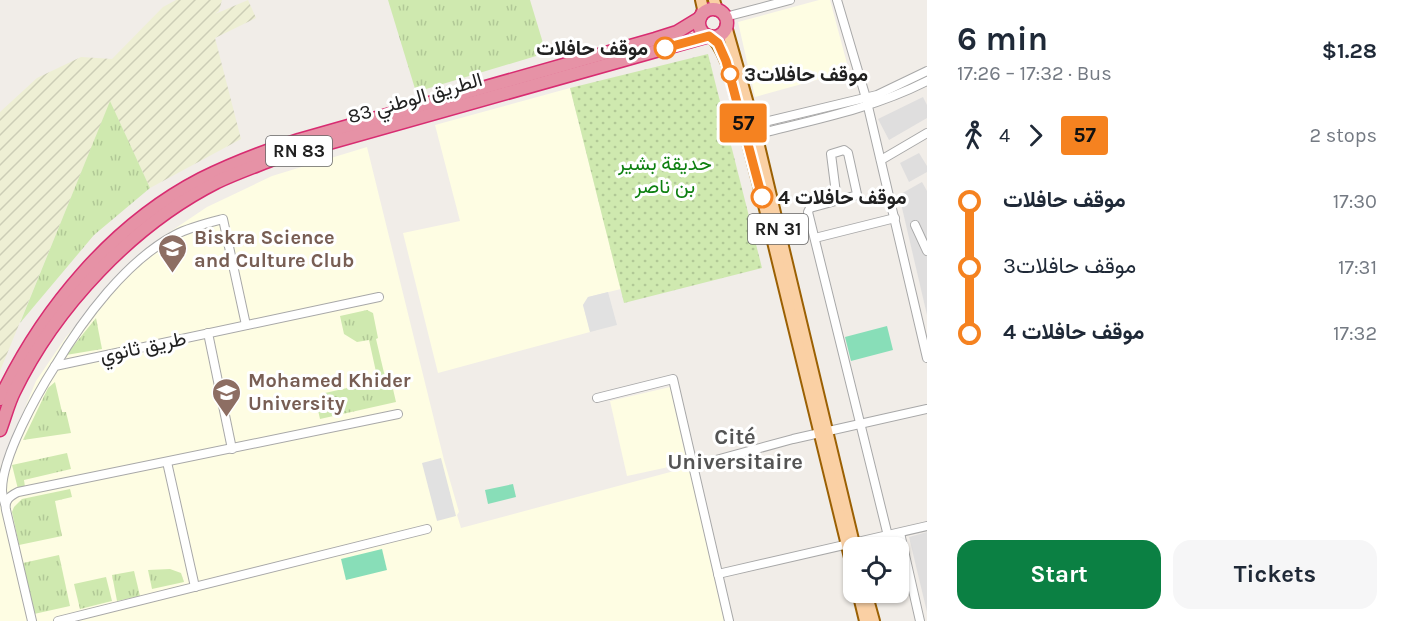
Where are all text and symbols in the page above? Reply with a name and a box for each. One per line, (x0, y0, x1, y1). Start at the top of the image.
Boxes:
text: 6 min (957, 20, 1048, 58)
place label: موقف حافلات (536, 37, 648, 61)
marker: موقف حافلات (654, 37, 676, 59)
text: $1.28 (1322, 38, 1377, 64)
text: 17:26 – 17:32 · Bus (957, 62, 1112, 85)
place label: موقف حافلات3 (744, 63, 868, 87)
marker: موقف حافلات3 (721, 65, 739, 83)
street label: الطريق الوطني 83 (345, 68, 486, 133)
line badge: 57 (716, 104, 770, 142)
text: 57 (732, 111, 754, 135)
icon: walk (957, 119, 990, 152)
icon: forward (1019, 119, 1052, 152)
text: 57 (1073, 123, 1096, 147)
text: 4 (999, 124, 1010, 147)
text: 2 stops (1310, 124, 1377, 147)
road number: RN 83 (266, 136, 332, 166)
park label: حديقة بشير بن ناصر (617, 152, 712, 199)
marker: موقف حافلات 4 (751, 186, 773, 208)
place label: موقف حافلات 4 (778, 186, 907, 210)
text: موقف حافلات (1003, 187, 1126, 213)
text: 17:30 (1333, 190, 1377, 213)
road number: RN 31 (748, 214, 808, 244)
place label: Biskra Science and Culture Club (194, 226, 354, 272)
school or university icon: Biskra Science and Culture Club (157, 232, 189, 274)
text: موقف حافلات3 (1003, 253, 1136, 279)
text: 17:31 (1338, 256, 1377, 279)
text: موقف حافلات 4 (1003, 319, 1144, 345)
text: 17:32 (1333, 322, 1377, 345)
street label: طريق ثانوي (98, 327, 189, 372)
place label: Mohamed Khider University (248, 369, 411, 415)
school or university icon: Mohamed Khider University (211, 376, 243, 418)
district label: Cité Universitaire (667, 424, 803, 475)
map controls (843, 537, 909, 603)
button: locate (843, 537, 909, 603)
button: Start (957, 540, 1161, 609)
button: Tickets (1173, 540, 1377, 609)

